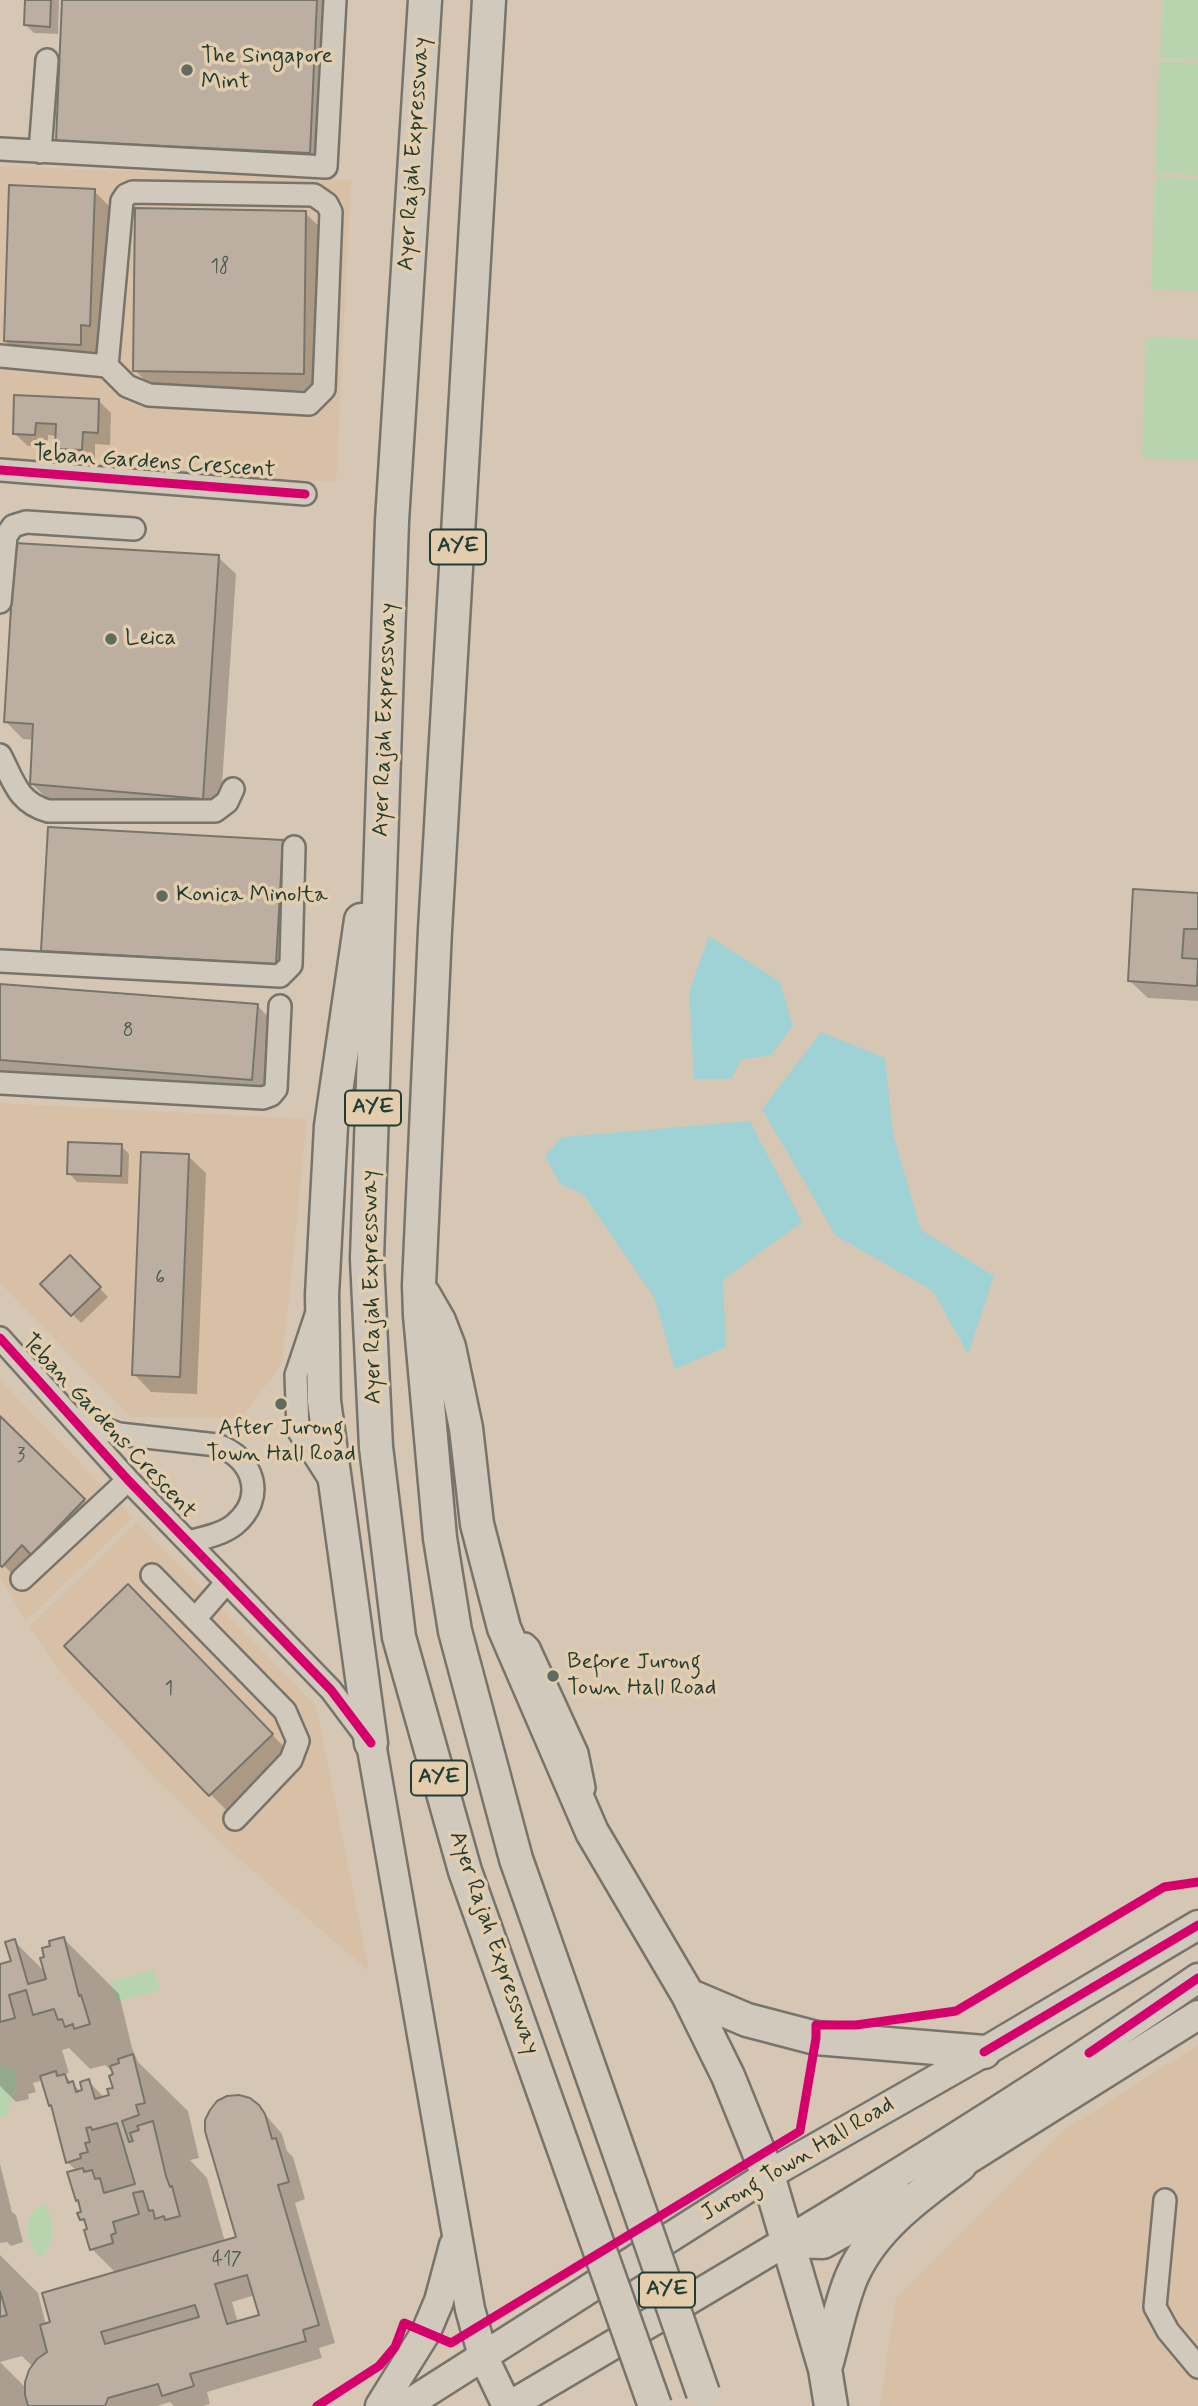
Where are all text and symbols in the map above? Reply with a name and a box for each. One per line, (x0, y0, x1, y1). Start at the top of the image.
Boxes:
street label: Ayer Rajah Expressway (393, 36, 437, 272)
place label: The Singapore Mint (201, 43, 333, 97)
marker: The Singapore Mint (179, 62, 195, 78)
house number: 18 (211, 257, 229, 279)
street label: Teban Gardens Crescent (32, 441, 276, 485)
road number: AYE (430, 530, 486, 564)
street label: Ayer Rajah Expressway (368, 602, 404, 838)
place label: Leica (125, 625, 176, 653)
marker: Leica (103, 631, 119, 647)
place label: Konica Minolta (176, 882, 328, 910)
marker: Konica Minolta (154, 888, 170, 904)
house number: 8 (123, 1021, 133, 1043)
road number: AYE (345, 1090, 401, 1126)
street label: Ayer Rajah Expressway (357, 1170, 389, 1404)
house number: 6 (155, 1268, 165, 1290)
street label: Teban Gardens Crescent (15, 1329, 201, 1525)
marker: After Jurong Town Hall Road (273, 1396, 289, 1412)
place label: After Jurong Town Hall Road (206, 1415, 356, 1469)
house number: 3 (17, 1446, 25, 1468)
place label: Before Jurong Town Hall Road (567, 1649, 716, 1703)
marker: Before Jurong Town Hall Road (545, 1668, 561, 1684)
house number: 1 (165, 1679, 173, 1701)
road number: AYE (411, 1760, 467, 1796)
street label: Ayer Rajah Expressway (442, 1828, 544, 2058)
street label: Jurong Town Hall Road (697, 2092, 899, 2228)
house number: 417 (212, 2250, 242, 2272)
road number: AYE (639, 2272, 695, 2308)

